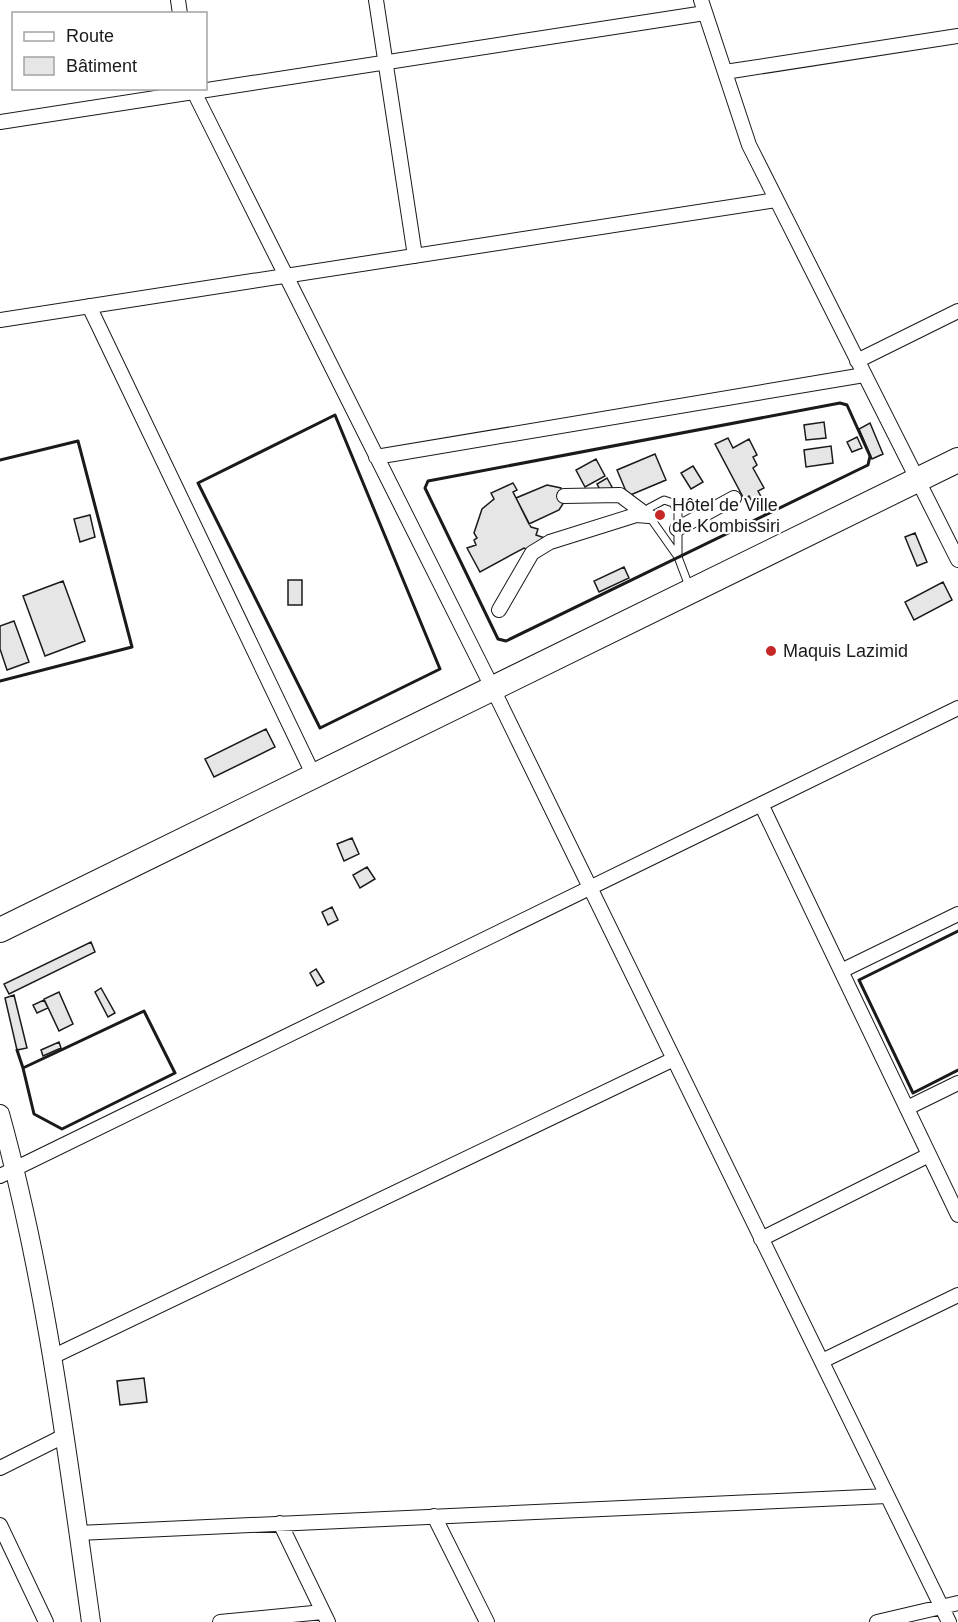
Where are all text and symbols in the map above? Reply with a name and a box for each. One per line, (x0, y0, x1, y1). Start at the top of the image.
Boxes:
legend (12, 12, 207, 90)
text: Route (66, 26, 114, 46)
text: Bâtiment (66, 56, 137, 76)
place label: Hôtel de Ville de Kombissiri (672, 495, 780, 536)
marker: Hôtel de Ville de Kombissiri (653, 508, 667, 522)
place label: Maquis Lazimid (783, 641, 908, 661)
marker: Maquis Lazimid (764, 644, 778, 658)

